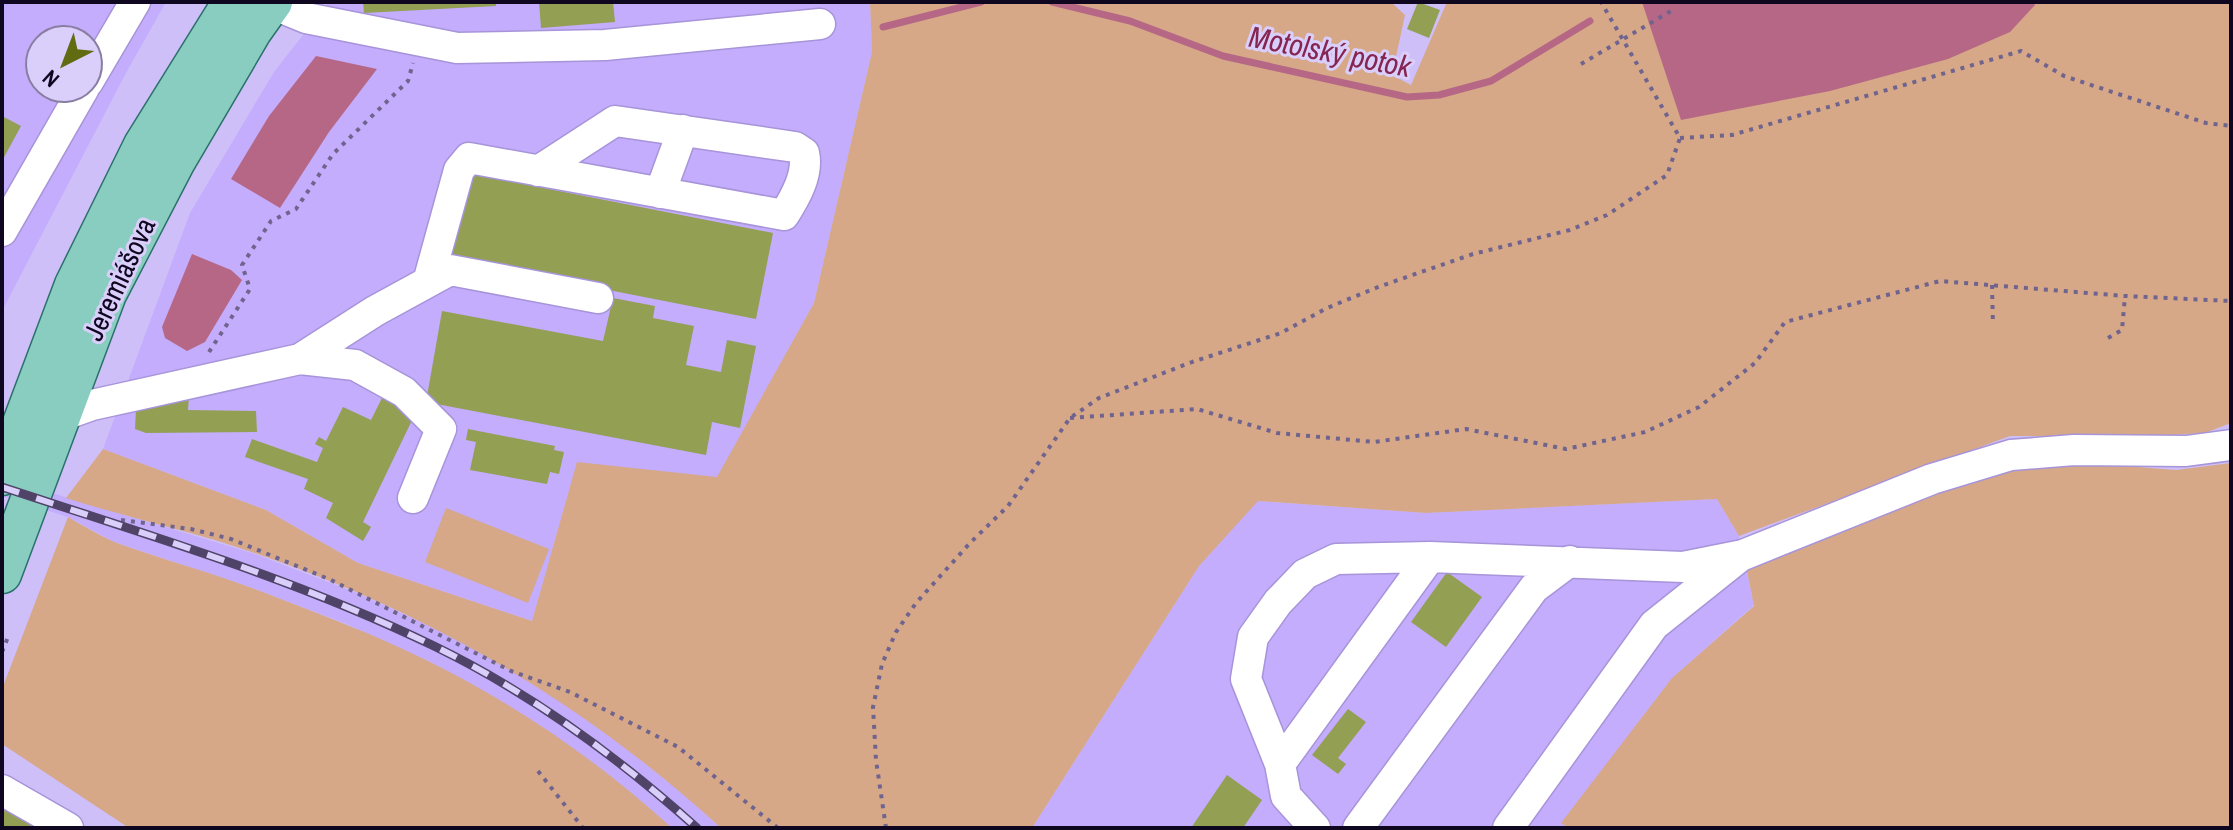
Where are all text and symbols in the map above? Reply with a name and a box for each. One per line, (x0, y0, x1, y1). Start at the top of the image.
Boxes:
water label: Motolský potok (1246, 16, 1416, 87)
north arrow (24, 24, 104, 104)
text: N (36, 63, 65, 94)
street label: Jeremiášova (74, 211, 164, 347)

